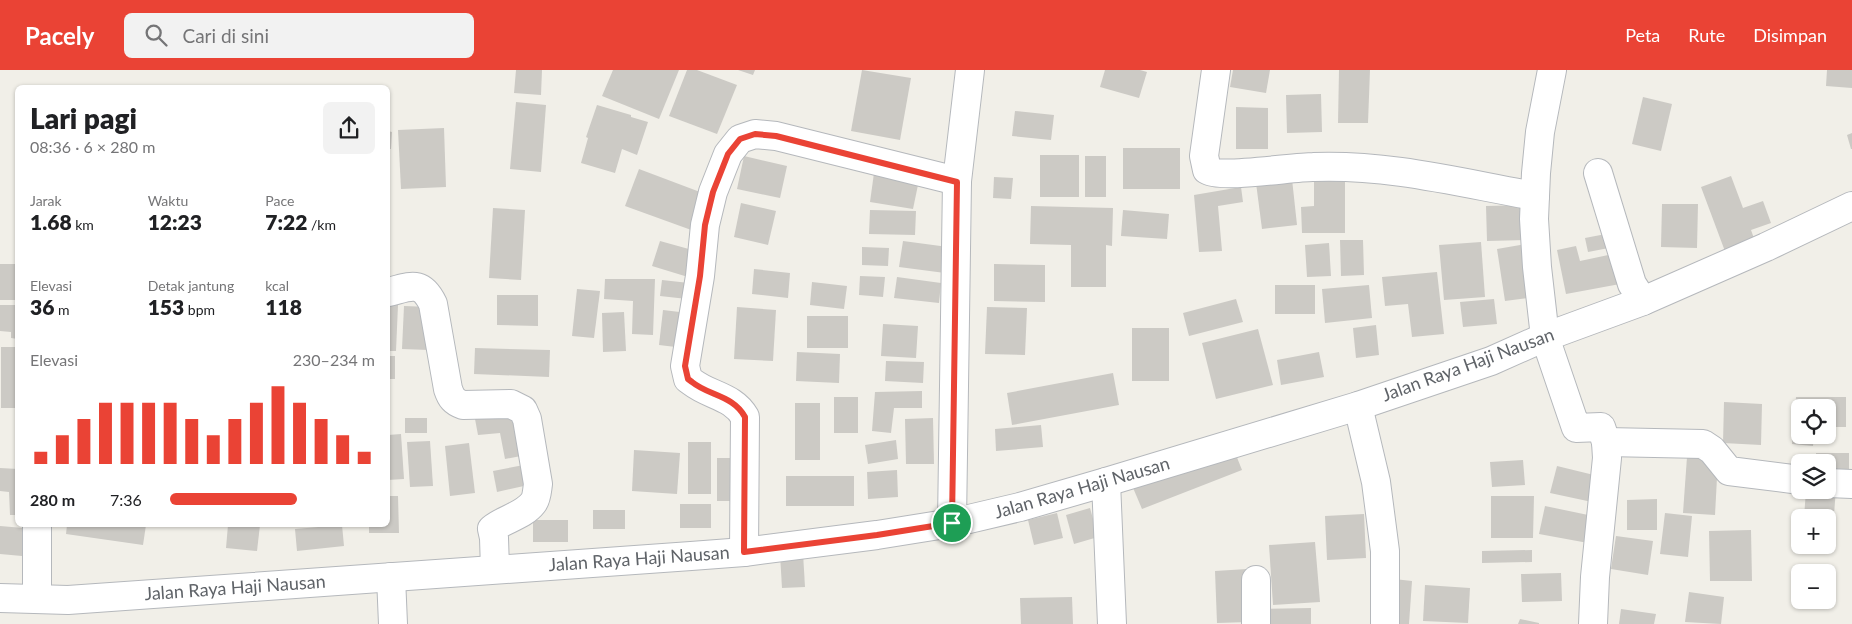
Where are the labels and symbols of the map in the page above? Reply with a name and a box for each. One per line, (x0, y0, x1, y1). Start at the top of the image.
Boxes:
street label: Jalan Raya Haji Nausan (1379, 323, 1557, 405)
street label: Jalan Raya Haji Nausan (991, 451, 1172, 523)
pin (931, 502, 973, 544)
street label: Jalan Raya Haji Nausan (548, 541, 730, 575)
street label: Jalan Raya Haji Nausan (144, 570, 326, 604)

